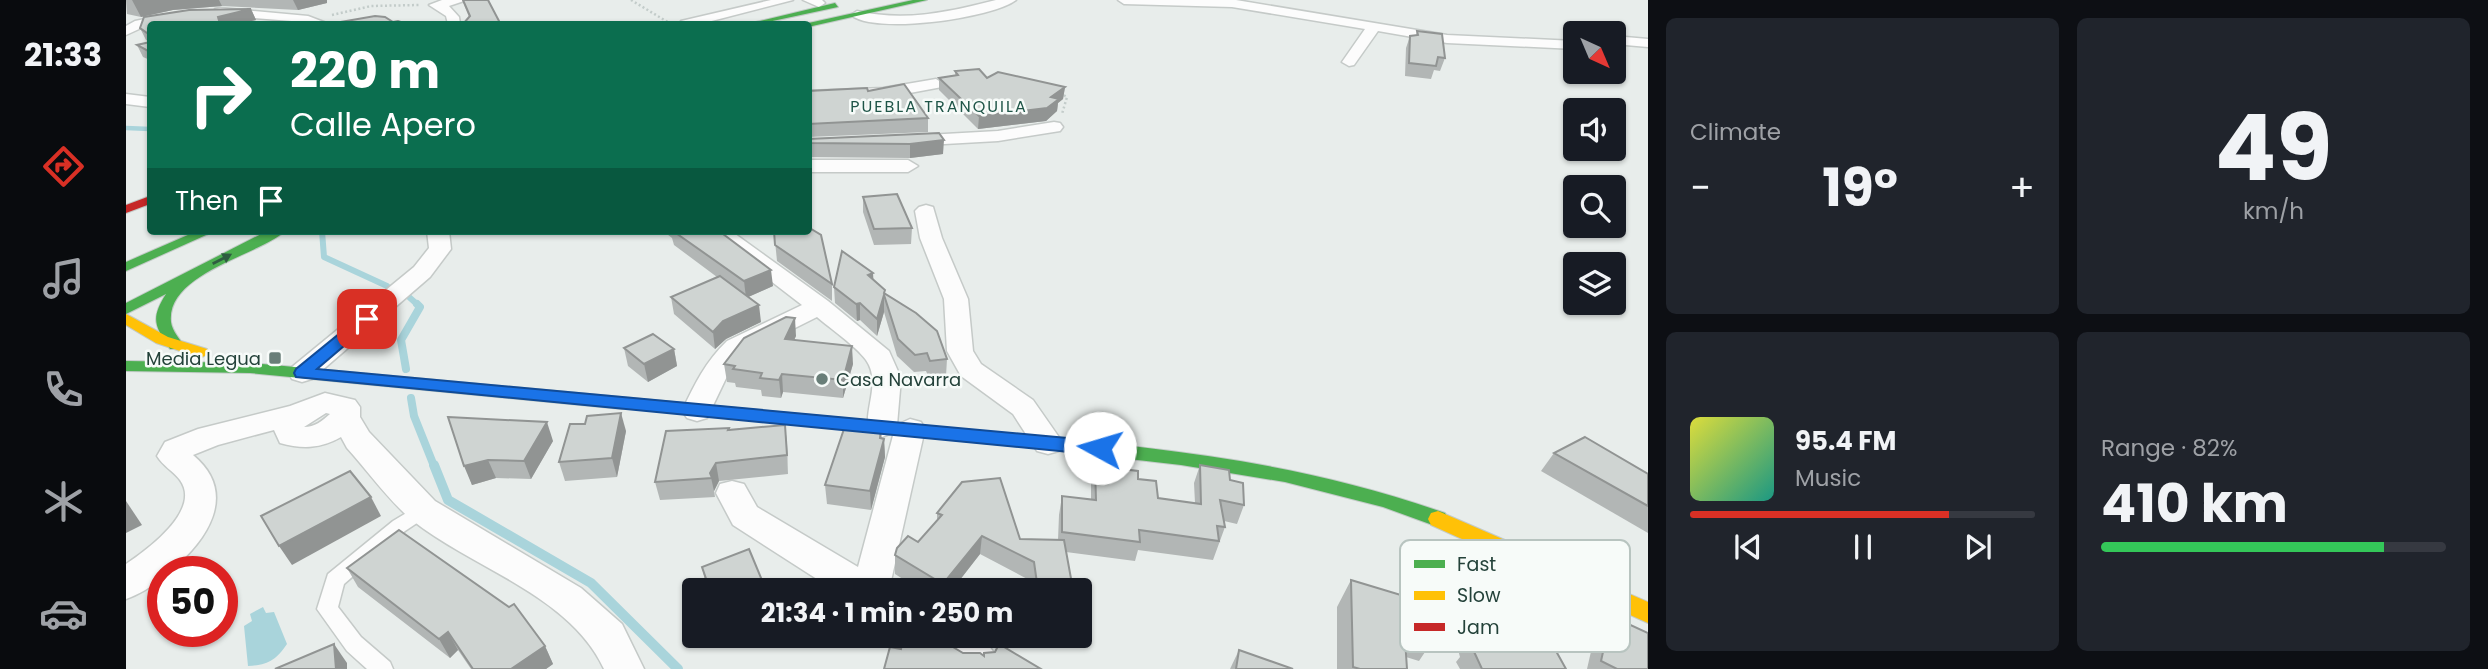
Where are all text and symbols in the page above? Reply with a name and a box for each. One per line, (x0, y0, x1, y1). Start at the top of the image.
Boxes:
north arrow (1563, 21, 1626, 84)
map controls (1563, 21, 1626, 315)
text: 21:33 (24, 32, 102, 77)
text: 220 m (290, 37, 440, 105)
icon: right (175, 49, 266, 140)
text: 49 (2215, 84, 2332, 212)
district label: PUEBLA TRANQUILA (850, 95, 1028, 118)
button: sound (1563, 98, 1626, 161)
text: Calle Apero (290, 102, 476, 147)
text: Climate (1690, 116, 1781, 148)
icon: directions (39, 142, 88, 191)
text: 19° (1822, 151, 1898, 224)
text: − (1690, 161, 1711, 214)
text: + (2009, 161, 2035, 214)
button: search (1563, 175, 1626, 238)
icon: arrive (252, 182, 290, 220)
text: Then (175, 183, 238, 219)
text: km/h (2243, 195, 2304, 227)
button: layers (1563, 252, 1626, 315)
icon: music (39, 254, 88, 303)
one-way arrow (212, 254, 232, 265)
pin (337, 289, 397, 349)
icon: arrive (348, 300, 386, 338)
place label: Media Legua (146, 346, 261, 371)
marker: Media Legua (267, 350, 283, 366)
icon: phone (39, 365, 88, 414)
place label: Casa Navarra (836, 367, 961, 392)
marker: Casa Navarra (814, 371, 830, 387)
position arrow (1063, 411, 1137, 485)
text: 95.4 FM (1795, 423, 1896, 459)
text: Range · 82% (2101, 432, 2237, 464)
text: Music (1795, 462, 1861, 494)
text: 410 km (2101, 467, 2288, 540)
icon: climate (39, 477, 88, 526)
icon: previous (1729, 528, 1767, 566)
icon: pause (1844, 528, 1882, 566)
icon: next (1959, 528, 1997, 566)
legend (1400, 540, 1630, 652)
text: Fast (1457, 551, 1496, 578)
speed limit sign: 50 (147, 556, 238, 647)
text: Slow (1457, 582, 1501, 609)
icon: car (39, 589, 88, 638)
text: 21:34 · 1 min · 250 m (761, 595, 1013, 631)
text: Jam (1457, 614, 1499, 641)

